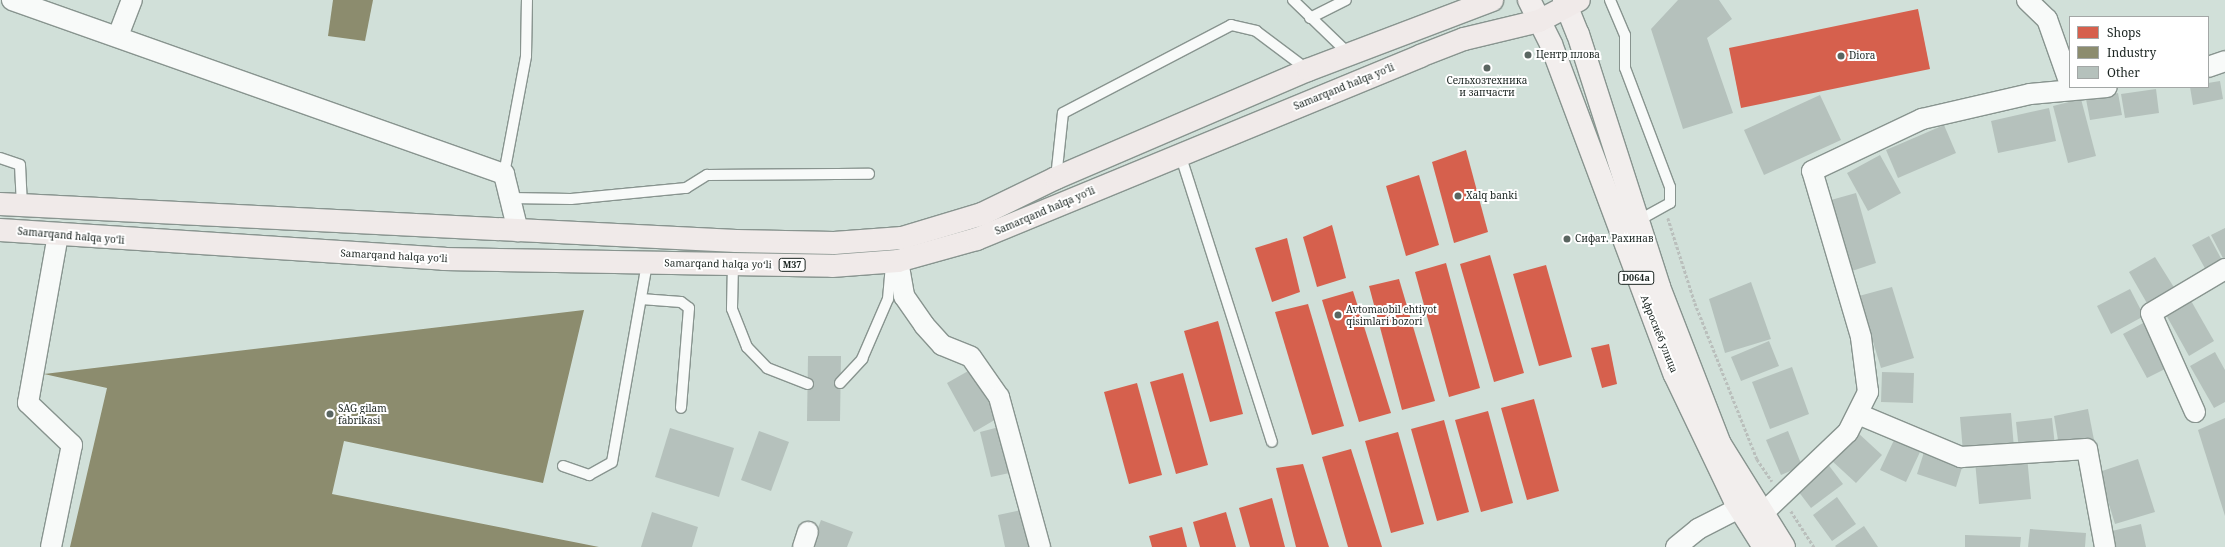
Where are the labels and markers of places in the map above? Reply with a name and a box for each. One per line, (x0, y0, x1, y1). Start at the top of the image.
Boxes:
place label: Центр плова (1536, 49, 1600, 61)
marker: Центр плова (1523, 50, 1533, 60)
place label: Diora (1849, 50, 1875, 62)
marker: Diora (1836, 51, 1846, 61)
marker: Сельхозтехника и запчасти (1482, 63, 1492, 73)
place label: Сельхозтехника и запчасти (1447, 74, 1527, 98)
place label: Xalq banki (1466, 190, 1517, 202)
marker: Xalq banki (1453, 191, 1463, 201)
place label: Сифат. Рахинав (1575, 233, 1653, 245)
marker: Сифат. Рахинав (1562, 234, 1572, 244)
place label: Avtomaobil ehtiyot qisimlari bozori (1346, 303, 1437, 326)
marker: Avtomaobil ehtiyot qisimlari bozori (1333, 310, 1343, 320)
place label: SAG gilam fabrikasi (338, 402, 387, 426)
marker: SAG gilam fabrikasi (325, 409, 335, 419)

